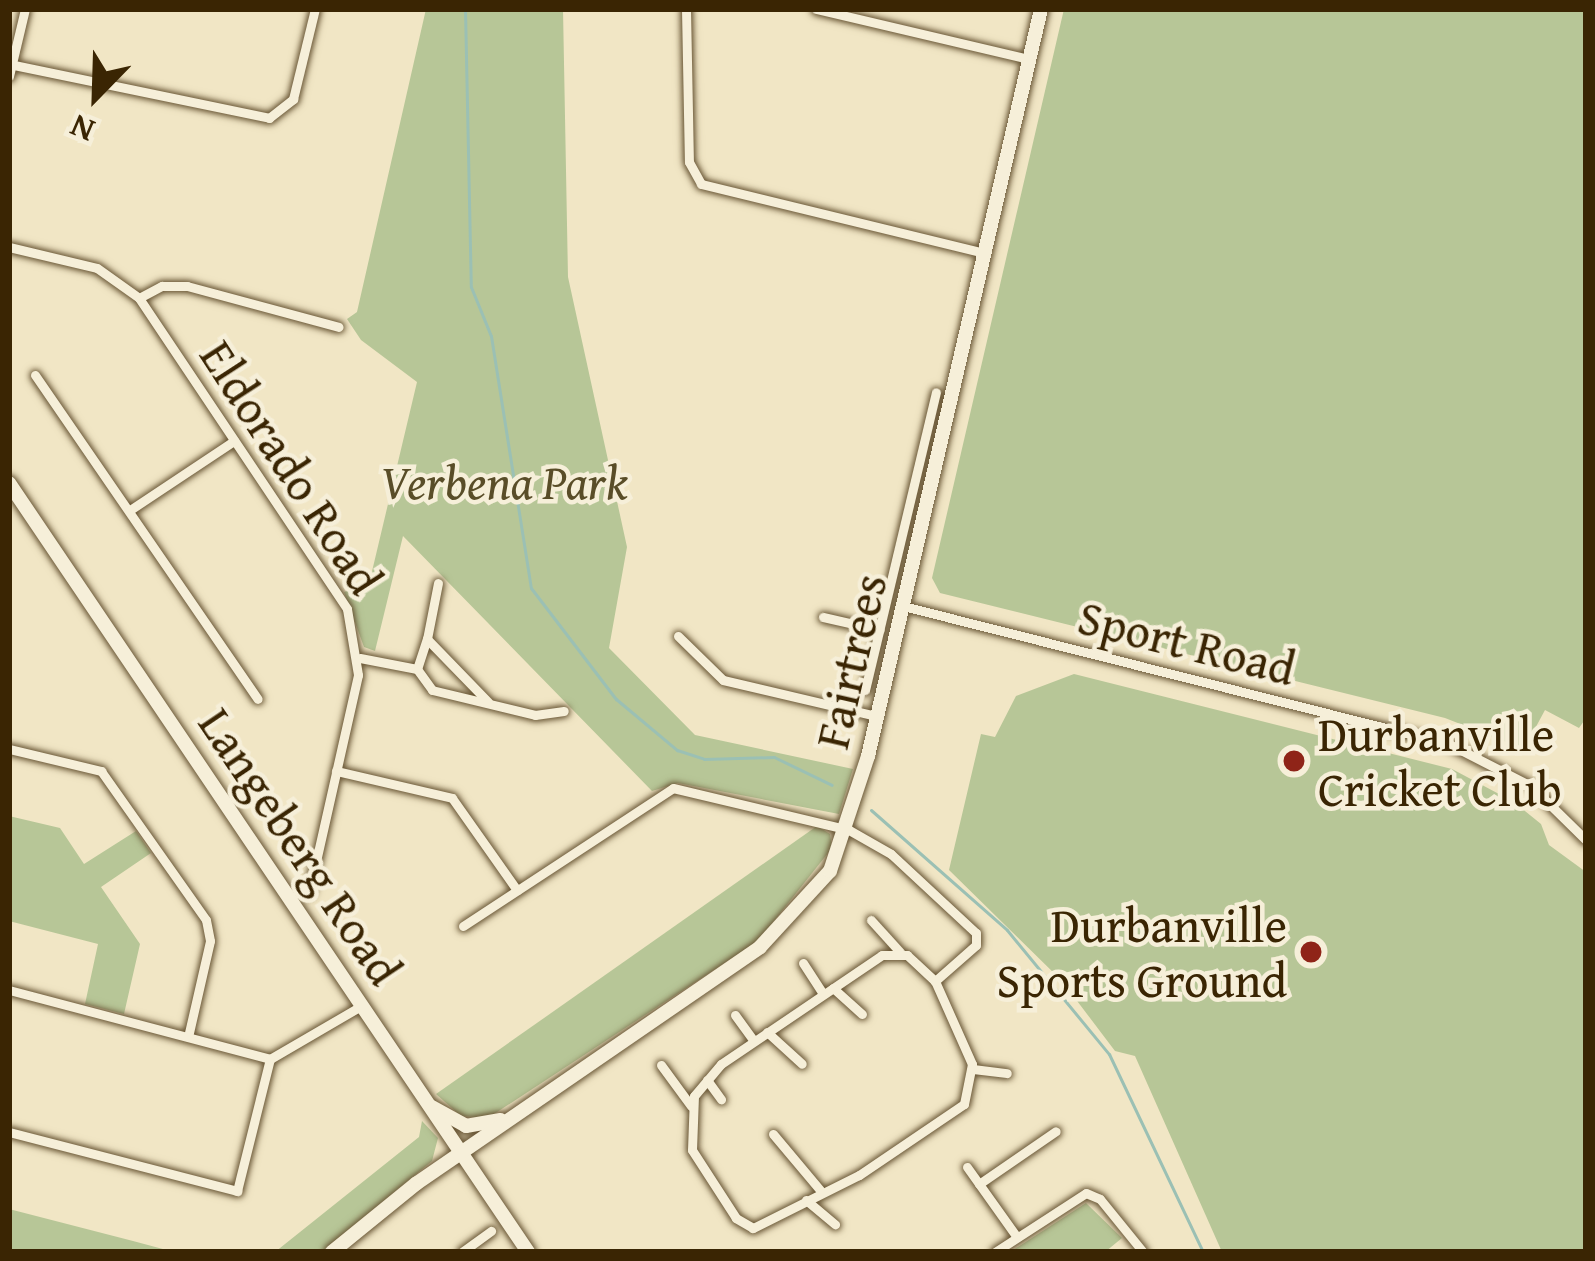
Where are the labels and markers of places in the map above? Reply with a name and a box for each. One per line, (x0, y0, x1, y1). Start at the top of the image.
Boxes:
place label: Durbanville Cricket Club (1318, 704, 1562, 817)
marker: Durbanville Cricket Club (1281, 748, 1307, 774)
place label: Durbanville Sports Ground (996, 895, 1287, 1008)
marker: Durbanville Sports Ground (1298, 939, 1324, 965)

